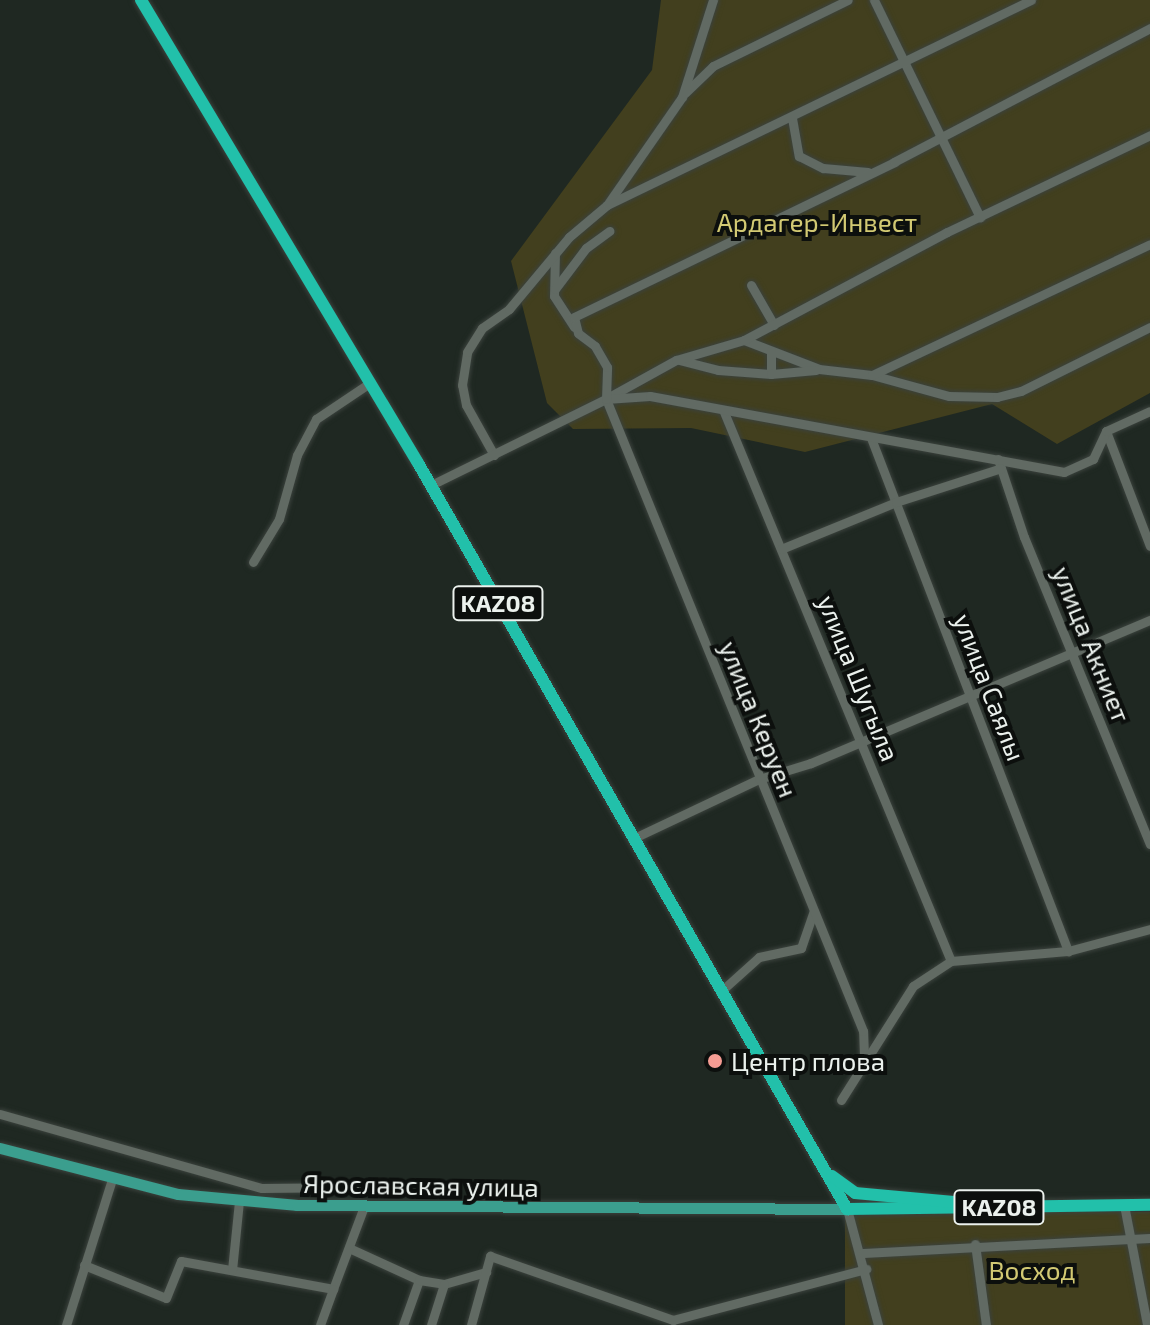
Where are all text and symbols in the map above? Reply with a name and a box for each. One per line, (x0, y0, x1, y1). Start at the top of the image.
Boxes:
park label: Ардагер-Инвест (717, 206, 917, 238)
street label: улица Акниет (1047, 562, 1137, 726)
road number: KAZ08 (452, 583, 544, 623)
street label: улица Шугыла (812, 591, 906, 765)
street label: улица Саялы (948, 609, 1032, 765)
street label: улица Керуен (713, 636, 805, 802)
place label: Центр плова (731, 1045, 885, 1077)
marker: Центр плова (706, 1052, 724, 1070)
street label: Ярославская улица (303, 1167, 539, 1203)
road number: KAZ08 (953, 1187, 1045, 1227)
park label: Восход (988, 1254, 1076, 1286)

